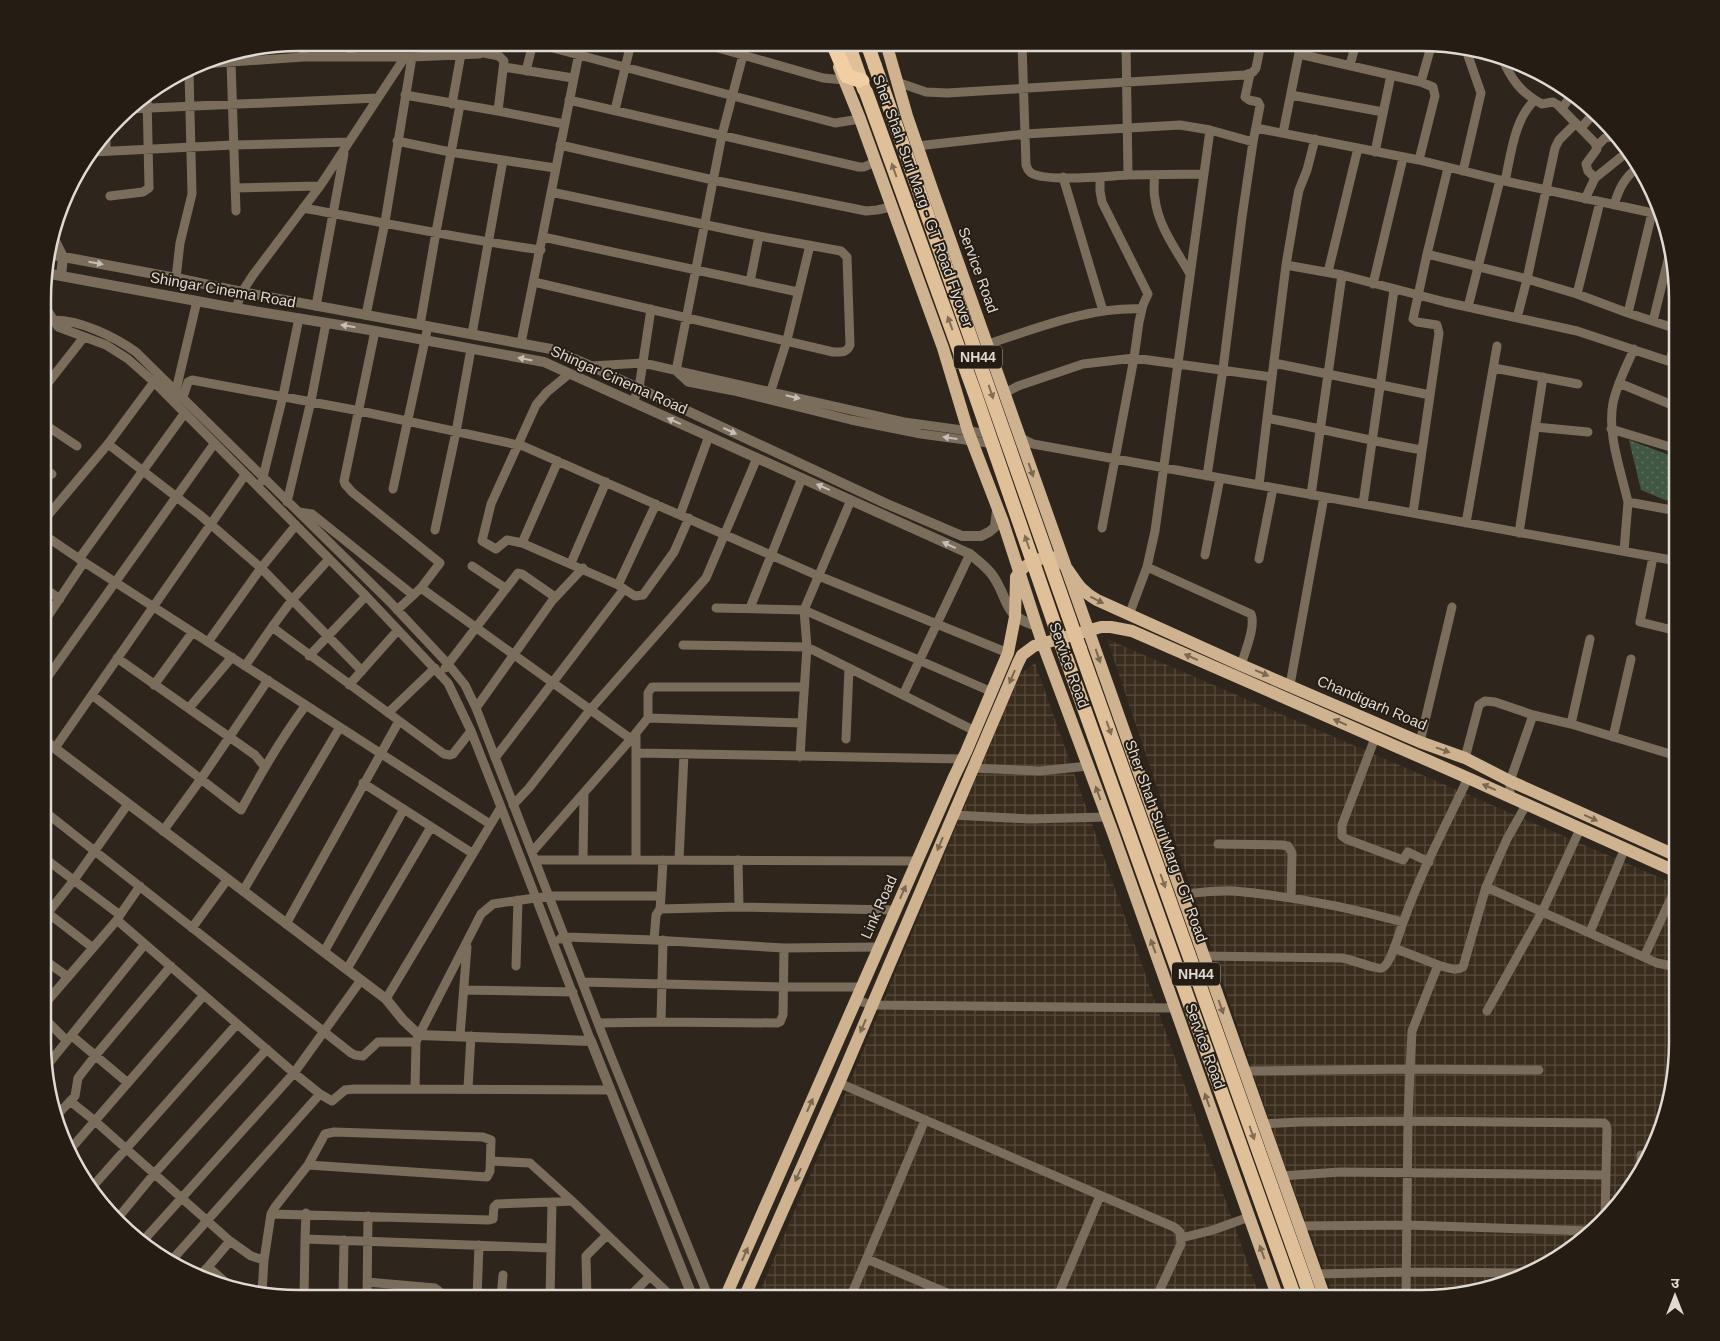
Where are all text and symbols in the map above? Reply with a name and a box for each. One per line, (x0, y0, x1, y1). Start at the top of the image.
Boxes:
street label: Sher Shah Suri Marg - GT Road Flyover (870, 72, 977, 329)
one-way arrow (890, 162, 898, 177)
street label: Service Road (955, 225, 1002, 315)
one-way arrow (89, 259, 104, 267)
street label: Shingar Cinema Road (149, 268, 297, 311)
one-way arrow (946, 315, 954, 330)
one-way arrow (339, 322, 355, 330)
street label: Shingar Cinema Road (548, 342, 690, 417)
road number: NH44 (954, 346, 1002, 368)
one-way arrow (516, 354, 532, 362)
one-way arrow (987, 385, 995, 400)
one-way arrow (786, 393, 801, 401)
one-way arrow (667, 416, 681, 424)
one-way arrow (723, 427, 737, 435)
one-way arrow (942, 434, 958, 442)
one-way arrow (1028, 462, 1036, 477)
one-way arrow (816, 483, 830, 491)
one-way arrow (1023, 535, 1030, 550)
one-way arrow (942, 541, 956, 549)
one-way arrow (1090, 596, 1105, 604)
street label: Service Road (1046, 620, 1093, 710)
one-way arrow (1094, 649, 1102, 664)
one-way arrow (1184, 653, 1198, 661)
one-way arrow (1007, 670, 1015, 684)
one-way arrow (1254, 670, 1269, 678)
street label: Chandigarh Road (1315, 672, 1430, 733)
one-way arrow (1333, 718, 1347, 726)
one-way arrow (1105, 721, 1113, 736)
street label: Sher Shah Suri Marg - GT Road (1122, 737, 1211, 944)
one-way arrow (1436, 747, 1451, 754)
one-way arrow (1482, 783, 1496, 791)
one-way arrow (1094, 786, 1101, 801)
one-way arrow (1584, 814, 1598, 822)
one-way arrow (936, 837, 944, 852)
street label: Link Road (857, 872, 900, 941)
one-way arrow (1159, 874, 1167, 889)
one-way arrow (900, 885, 908, 899)
one-way arrow (1149, 939, 1156, 954)
road number: NH44 (1172, 962, 1220, 986)
one-way arrow (1217, 1000, 1225, 1015)
street label: Service Road (1182, 1001, 1229, 1091)
one-way arrow (858, 1019, 866, 1033)
one-way arrow (1203, 1092, 1210, 1107)
one-way arrow (806, 1098, 814, 1112)
one-way arrow (1248, 1126, 1256, 1141)
one-way arrow (794, 1168, 802, 1182)
one-way arrow (1258, 1245, 1265, 1260)
one-way arrow (741, 1246, 749, 1261)
north arrow (1650, 1271, 1700, 1321)
text: उ (1671, 1275, 1680, 1291)

